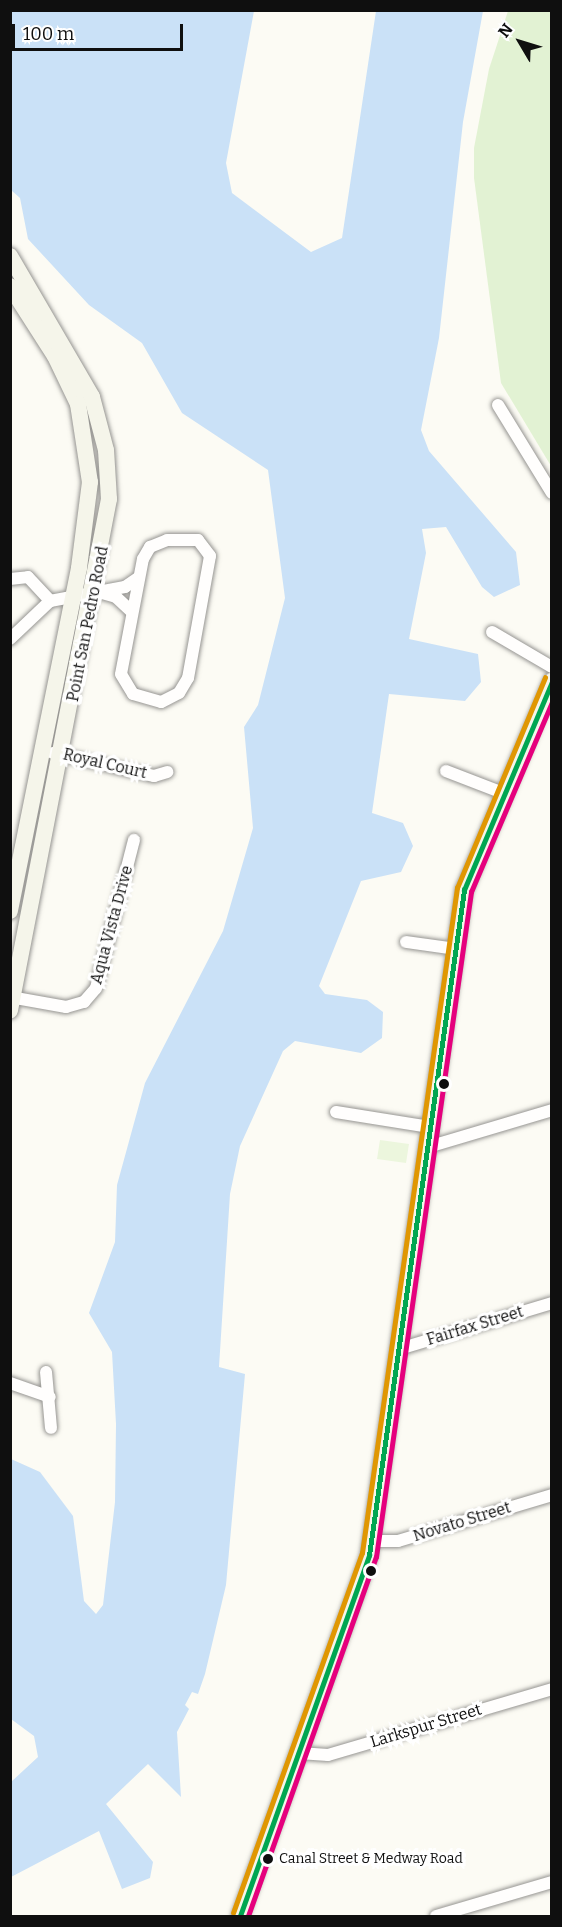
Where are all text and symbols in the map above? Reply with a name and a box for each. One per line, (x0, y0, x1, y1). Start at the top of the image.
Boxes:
scale bar (15, 12, 186, 50)
north arrow (490, 12, 550, 72)
text: N (494, 20, 517, 41)
text: 100 m (23, 23, 74, 45)
street label: Point San Pedro Road (64, 545, 112, 703)
street label: Royal Court (61, 745, 149, 783)
street label: Aqua Vista Drive (87, 864, 137, 986)
unlabelled marker (438, 1078, 450, 1090)
street label: Fairfax Street (424, 1302, 526, 1350)
street label: Novato Street (411, 1498, 513, 1546)
unlabelled marker (365, 1565, 377, 1577)
street label: Larkspur Street (368, 1700, 484, 1752)
place label: Canal Street & Medway Road (279, 1851, 463, 1867)
marker: Canal Street & Medway Road (262, 1853, 274, 1865)

